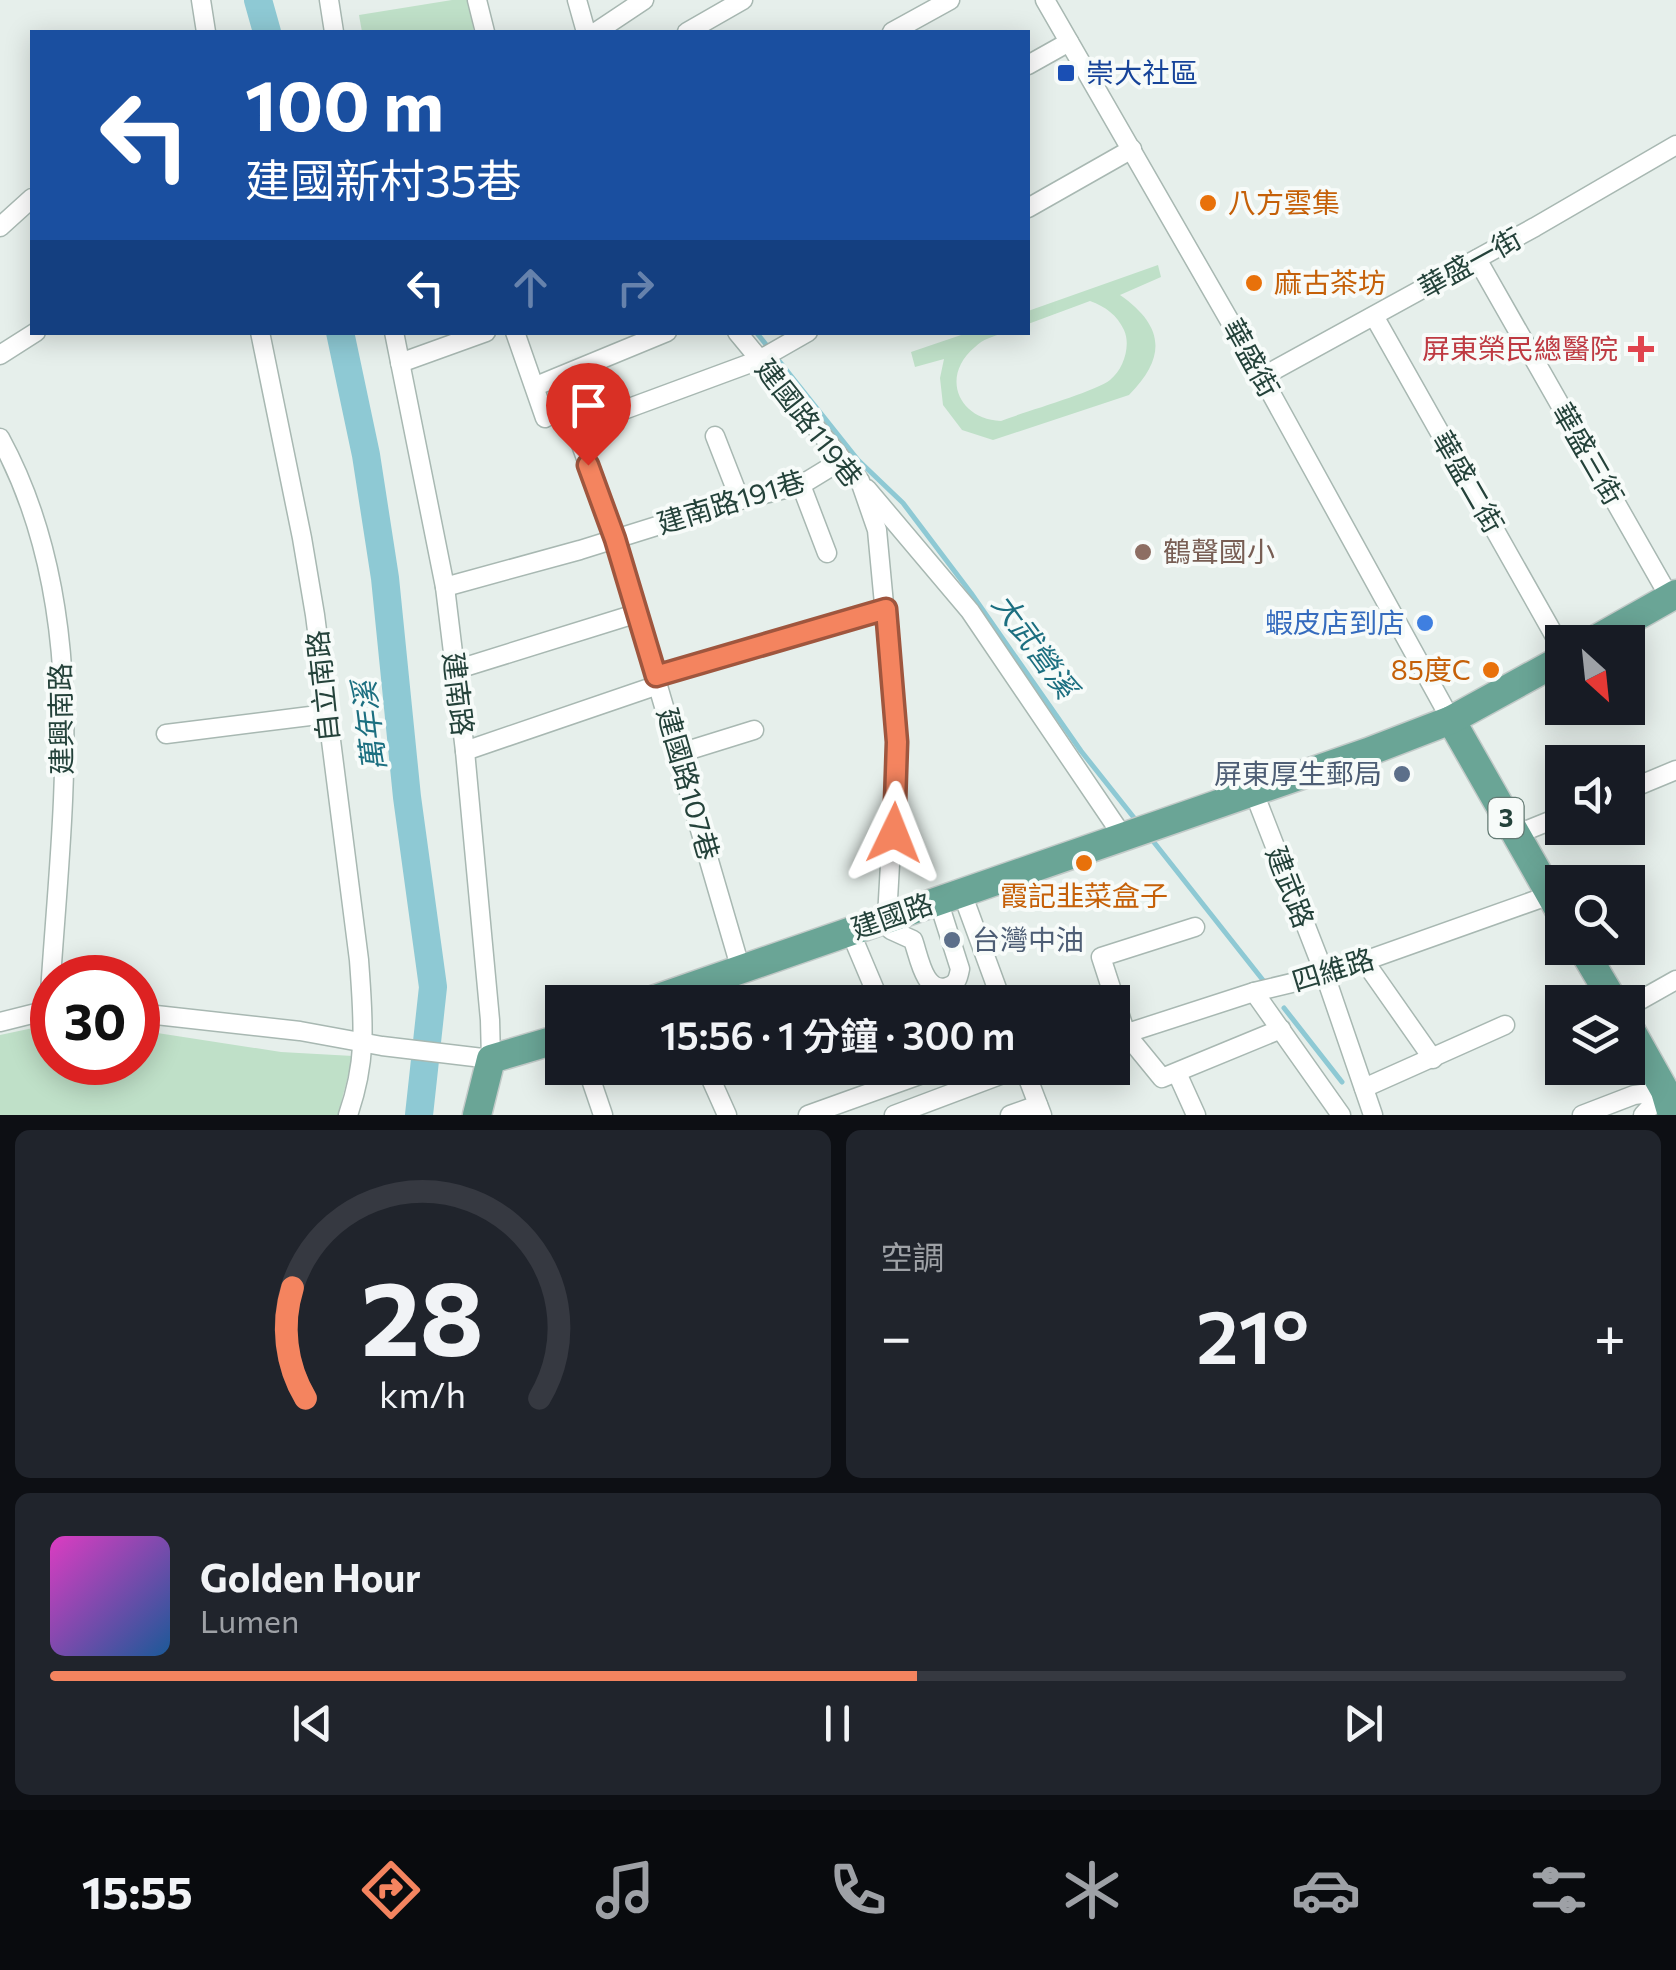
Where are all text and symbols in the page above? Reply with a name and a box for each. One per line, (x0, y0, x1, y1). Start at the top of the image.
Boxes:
place label: 崇大社區 (1086, 55, 1198, 89)
text: 100 m (245, 60, 444, 145)
marker: 崇大社區 (1055, 62, 1077, 84)
icon: left (80, 70, 210, 200)
text: 建國新村35巷 (245, 151, 522, 206)
place label: 八方雲集 (1228, 185, 1340, 219)
marker: 八方雲集 (1197, 192, 1219, 214)
street label: 華盛一街 (1412, 220, 1527, 304)
icon: left (398, 260, 453, 315)
icon: ahead (503, 260, 558, 315)
icon: right (608, 260, 663, 315)
place label: 麻古茶坊 (1274, 265, 1386, 299)
marker: 麻古茶坊 (1243, 272, 1265, 294)
street label: 華盛街 (1217, 313, 1287, 402)
place label: 屏東榮民總醫院 (1422, 331, 1618, 365)
marker: 屏東榮民總醫院 (1628, 336, 1654, 362)
street label: 建國路119巷 (749, 352, 870, 493)
pin (546, 363, 631, 466)
icon: arrive (561, 378, 616, 433)
street label: 華盛三街 (1546, 396, 1632, 511)
street label: 華盛二街 (1426, 424, 1512, 539)
street label: 建南路191巷 (653, 462, 809, 540)
place label: 鶴聲國小 (1163, 534, 1275, 568)
marker: 鶴聲國小 (1132, 541, 1154, 563)
water label: 大武營溪 (986, 585, 1089, 707)
place label: 蝦皮店到店 (1265, 605, 1405, 639)
marker: 蝦皮店到店 (1414, 612, 1436, 634)
north arrow (1545, 625, 1645, 725)
map controls (1545, 625, 1645, 1085)
street label: 自立南路 (299, 629, 345, 744)
street label: 建南路 (437, 650, 481, 738)
place label: 85度C (1391, 652, 1471, 686)
marker: 85度C (1480, 659, 1502, 681)
street label: 建興南路 (42, 663, 78, 775)
water label: 萬年溪 (343, 675, 391, 773)
street label: 建國路107巷 (651, 704, 727, 864)
button: sound (1545, 745, 1645, 845)
place label: 屏東厚生郵局 (1214, 756, 1382, 790)
marker: 屏東厚生郵局 (1391, 763, 1413, 785)
position arrow (842, 781, 946, 885)
road number: 3 (1488, 798, 1524, 838)
street label: 建武路 (1260, 841, 1322, 932)
marker: 霞記韭菜盒子 (1073, 852, 1095, 874)
button: search (1545, 865, 1645, 965)
place label: 霞記韭菜盒子 (1000, 878, 1168, 912)
street label: 建國路 (846, 885, 937, 945)
place label: 台灣中油 (972, 922, 1084, 956)
marker: 台灣中油 (941, 929, 963, 951)
street label: 四維路 (1288, 941, 1378, 998)
speed limit sign: 30 (30, 955, 160, 1085)
button: layers (1545, 985, 1645, 1085)
text: 15:56 · 1 分鐘 · 300 m (660, 1011, 1015, 1058)
text: 空調 (881, 1236, 945, 1276)
text: 28 (361, 1250, 484, 1377)
text: 21° (1196, 1288, 1309, 1379)
text: − (881, 1301, 912, 1368)
text: + (1594, 1301, 1626, 1368)
text: km/h (379, 1372, 466, 1415)
text: Golden Hour (200, 1553, 421, 1600)
text: Lumen (200, 1600, 299, 1640)
icon: previous (285, 1696, 340, 1751)
icon: pause (810, 1696, 865, 1751)
icon: next (1336, 1696, 1391, 1751)
icon: directions (356, 1855, 426, 1925)
icon: music (590, 1855, 660, 1925)
icon: phone (823, 1855, 893, 1925)
icon: climate (1057, 1855, 1127, 1925)
icon: car (1291, 1855, 1361, 1925)
icon: filters (1524, 1855, 1594, 1925)
text: 15:55 (82, 1863, 193, 1918)

